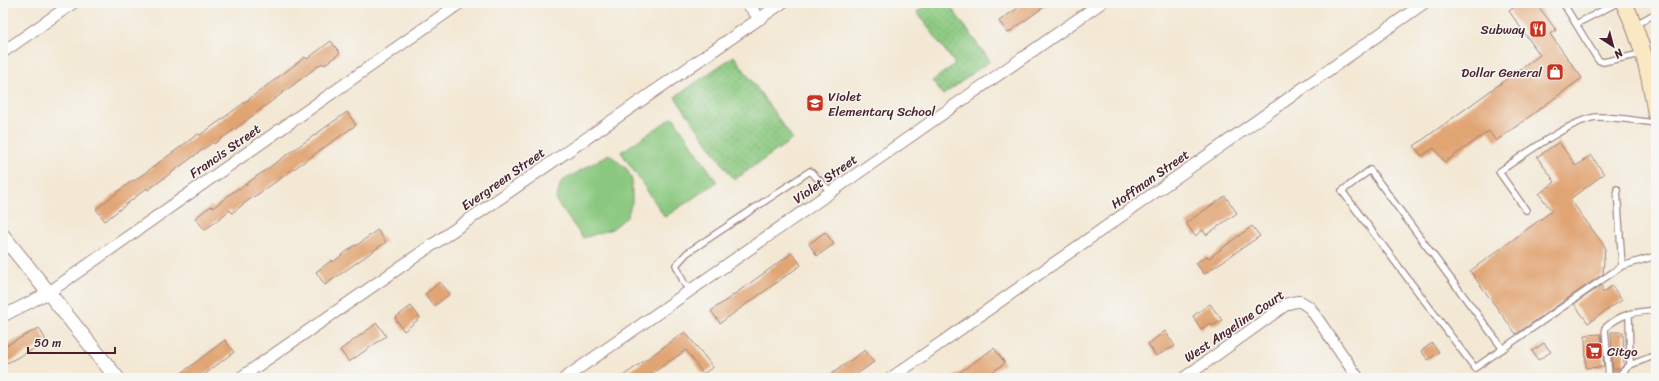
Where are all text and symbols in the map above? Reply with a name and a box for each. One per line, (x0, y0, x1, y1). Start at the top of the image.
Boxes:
place label: Subway (1481, 18, 1525, 41)
restaurant icon: Subway (1528, 19, 1548, 39)
north arrow (1593, 26, 1633, 66)
text: N (1610, 43, 1628, 64)
place label: Dollar General (1461, 61, 1542, 84)
shop icon: Dollar General (1545, 62, 1565, 82)
place label: Violet Elementary School (828, 85, 936, 123)
school or university icon: Violet Elementary School (805, 93, 825, 113)
street label: Francis Street (184, 118, 266, 184)
street label: Evergreen Street (456, 141, 550, 217)
street label: Hoffman Street (1106, 143, 1194, 215)
street label: Violet Street (788, 148, 862, 210)
street label: West Angeline Court (1179, 284, 1289, 368)
scale bar (28, 329, 115, 355)
text: 50 m (34, 332, 61, 354)
place label: Citgo (1607, 340, 1638, 363)
supermarket icon: Citgo (1584, 341, 1604, 361)

